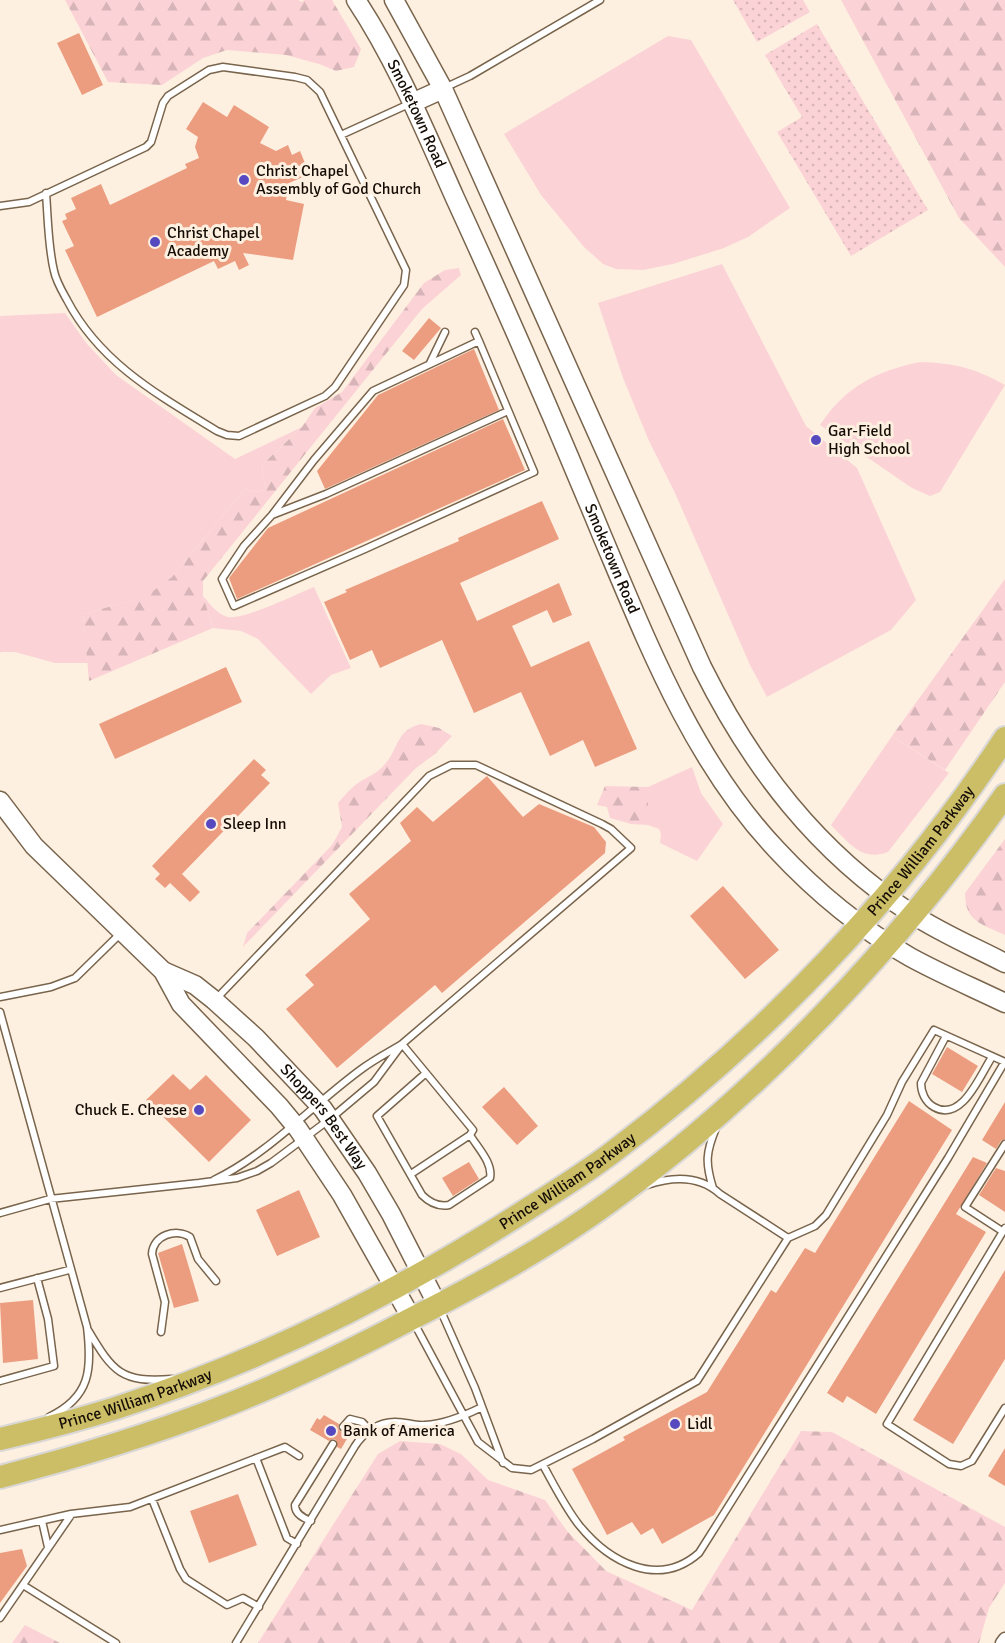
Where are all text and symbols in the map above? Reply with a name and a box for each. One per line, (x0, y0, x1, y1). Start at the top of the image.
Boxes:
street label: Smoketown Road (383, 56, 450, 171)
place label: Christ Chapel Assembly of God Church (256, 161, 421, 199)
marker: Christ Chapel Assembly of God Church (237, 173, 251, 187)
place label: Christ Chapel Academy (167, 223, 260, 261)
marker: Christ Chapel Academy (148, 235, 162, 249)
place label: Gar-Field High School (828, 421, 911, 459)
marker: Gar-Field High School (809, 433, 823, 447)
street label: Smoketown Road (580, 501, 644, 617)
street label: Prince William Parkway (863, 782, 979, 920)
place label: Sleep Inn (223, 814, 287, 834)
marker: Sleep Inn (204, 817, 218, 831)
street label: Shoppers Best Way (276, 1060, 372, 1174)
place label: Chuck E. Cheese (75, 1100, 187, 1120)
marker: Chuck E. Cheese (192, 1103, 206, 1117)
street label: Prince William Parkway (495, 1128, 640, 1235)
street label: Prince William Parkway (56, 1364, 215, 1434)
place label: Lidl (687, 1414, 713, 1434)
marker: Lidl (668, 1417, 682, 1431)
place label: Bank of America (343, 1421, 455, 1441)
marker: Bank of America (324, 1424, 338, 1438)

